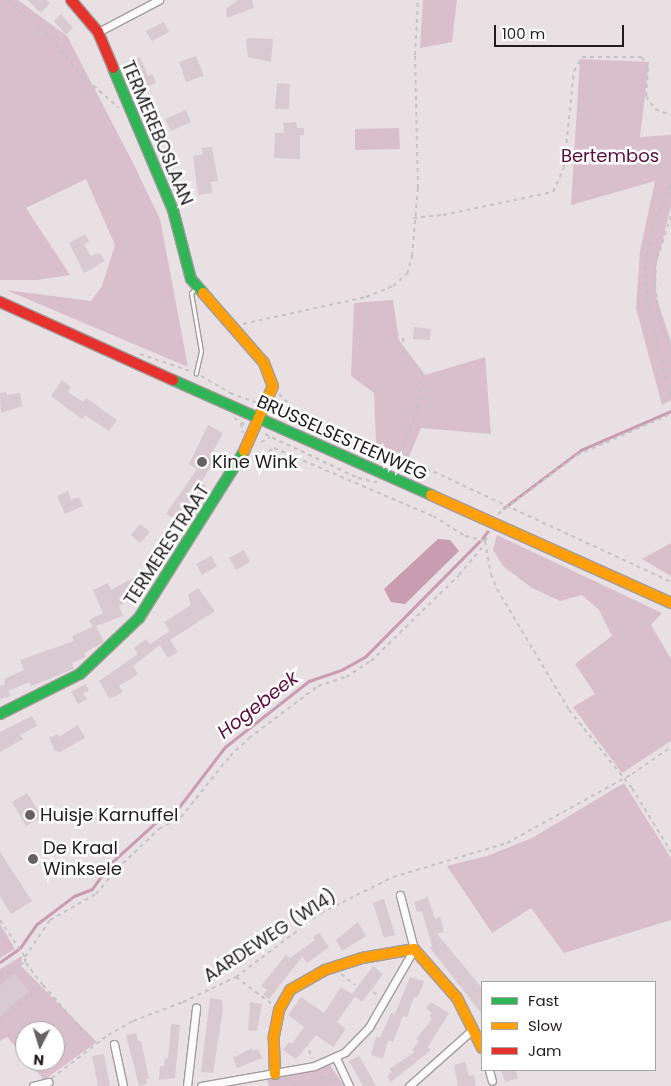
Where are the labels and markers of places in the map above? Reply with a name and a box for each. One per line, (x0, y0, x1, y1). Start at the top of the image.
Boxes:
place label: Kine Wink (212, 451, 297, 473)
marker: Kine Wink (196, 456, 208, 468)
place label: Huisje Karnuffel (40, 804, 178, 826)
marker: Huisje Karnuffel (24, 809, 36, 821)
place label: De Kraal Winksele (43, 838, 122, 881)
marker: De Kraal Winksele (27, 853, 39, 865)

